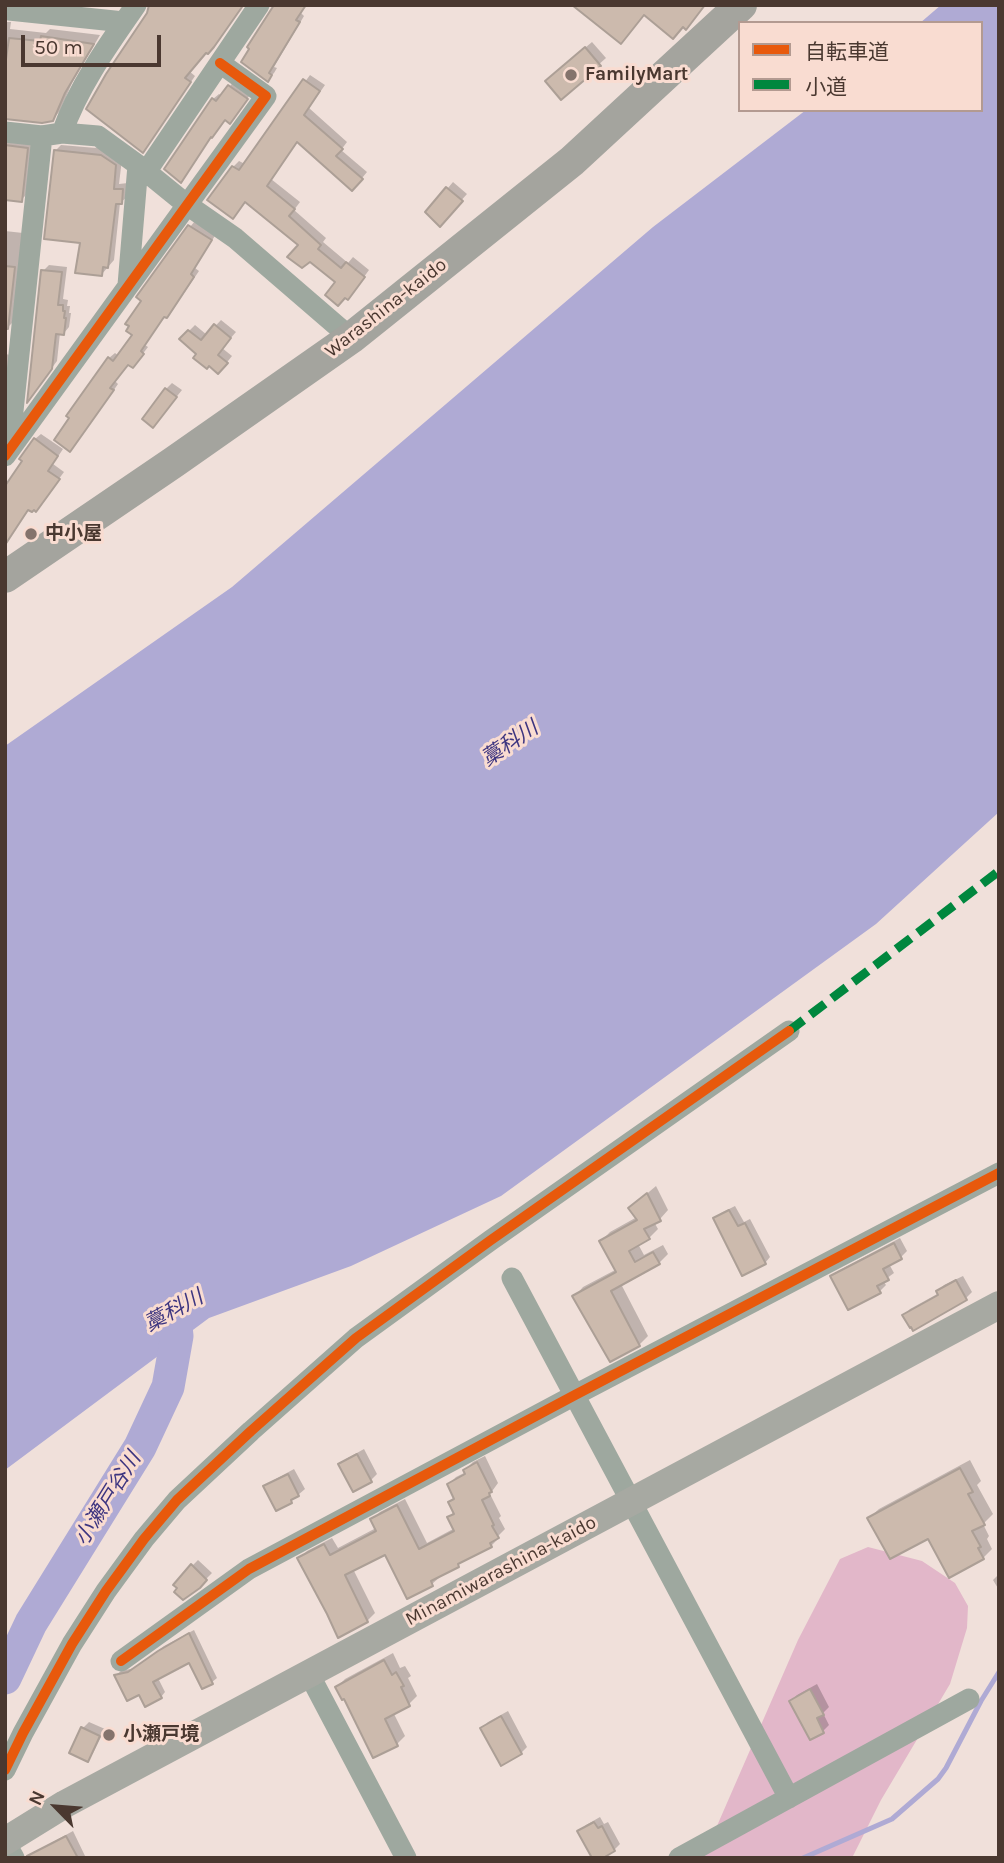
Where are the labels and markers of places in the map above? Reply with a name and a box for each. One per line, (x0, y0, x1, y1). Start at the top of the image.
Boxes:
place label: FamilyMart (585, 64, 688, 86)
marker: FamilyMart (563, 67, 579, 83)
place label: 中小屋 (45, 523, 102, 545)
marker: 中小屋 (23, 526, 39, 542)
place label: 小瀬戸境 (123, 1724, 199, 1746)
marker: 小瀬戸境 (101, 1727, 117, 1743)

